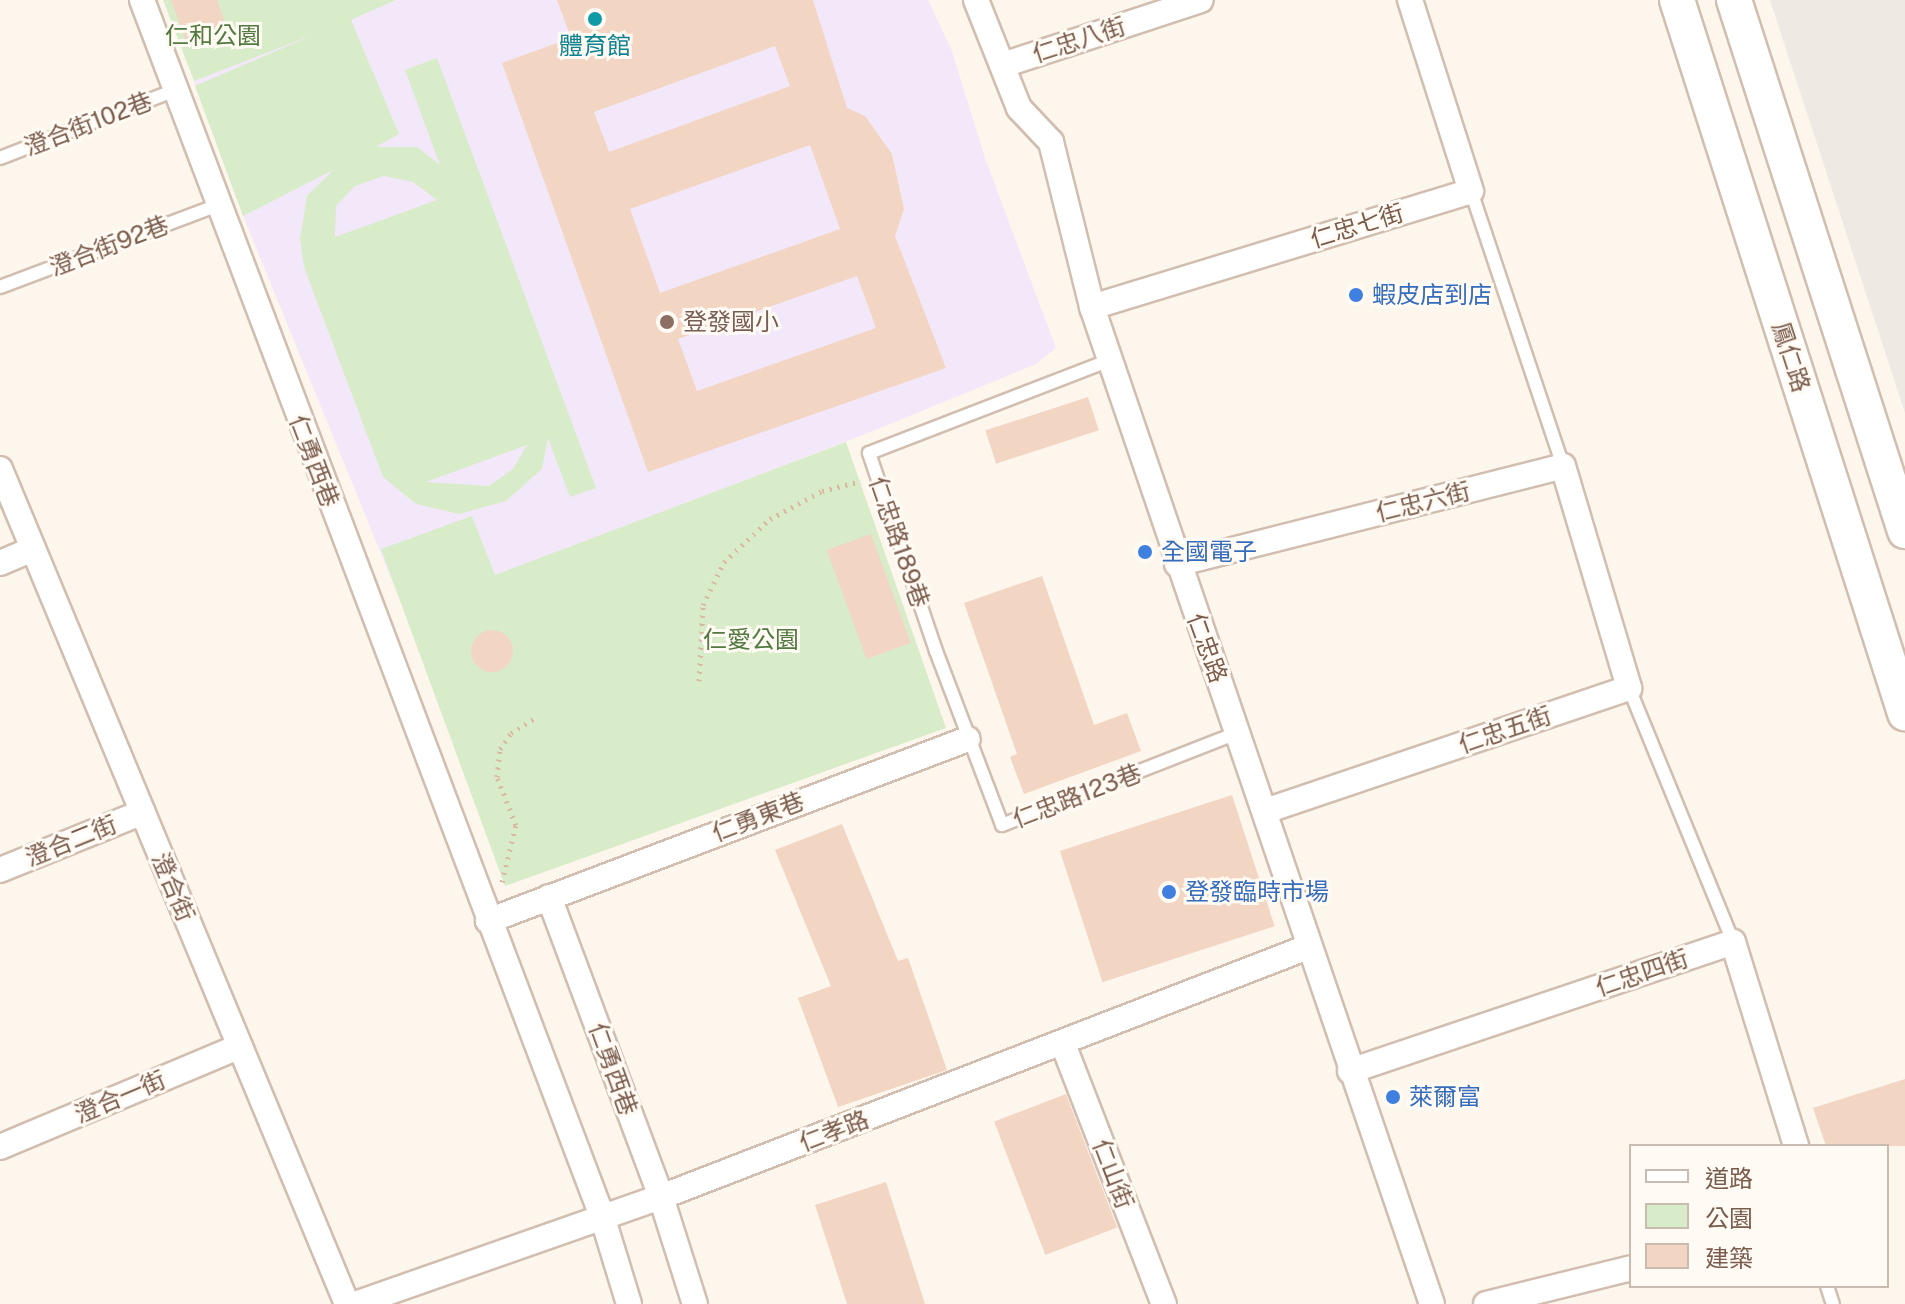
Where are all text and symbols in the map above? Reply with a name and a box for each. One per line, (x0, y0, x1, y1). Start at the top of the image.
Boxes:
marker: 體育館 (586, 10, 604, 28)
street label: 仁忠八街 (1029, 11, 1129, 69)
park label: 仁和公園 (165, 22, 261, 50)
place label: 體育館 (559, 32, 631, 60)
street label: 澄合街102巷 (20, 86, 156, 162)
street label: 仁忠七街 (1307, 198, 1407, 254)
street label: 澄合街92巷 (45, 210, 173, 282)
place label: 蝦皮店到店 (1372, 281, 1492, 309)
marker: 蝦皮店到店 (1347, 286, 1365, 304)
place label: 登發國小 (683, 308, 779, 336)
marker: 登發國小 (658, 313, 676, 331)
street label: 鳳仁路 (1766, 318, 1816, 396)
street label: 仁勇西巷 (283, 411, 345, 511)
street label: 仁忠路189巷 (863, 473, 935, 611)
street label: 仁忠六街 (1373, 476, 1473, 528)
place label: 全國電子 (1161, 538, 1257, 566)
marker: 全國電子 (1136, 543, 1154, 561)
street label: 仁忠路 (1181, 609, 1233, 687)
park label: 仁愛公園 (703, 626, 799, 654)
street label: 仁忠五街 (1455, 701, 1555, 759)
street label: 仁忠路123巷 (1009, 758, 1145, 834)
street label: 仁勇東巷 (708, 786, 808, 848)
street label: 澄合二街 (21, 810, 121, 872)
street label: 澄合街 (146, 848, 200, 926)
place label: 登發臨時市場 (1185, 878, 1329, 906)
marker: 登發臨時市場 (1160, 883, 1178, 901)
street label: 仁忠四街 (1592, 944, 1692, 1002)
street label: 仁勇西巷 (583, 1019, 643, 1119)
street label: 澄合一街 (70, 1065, 170, 1129)
place label: 萊爾富 (1409, 1083, 1481, 1111)
marker: 萊爾富 (1384, 1088, 1402, 1106)
street label: 仁孝路 (795, 1105, 873, 1157)
street label: 仁山街 (1087, 1135, 1139, 1213)
legend (1629, 1144, 1889, 1288)
text: 道路 (1705, 1164, 1753, 1192)
text: 公園 (1705, 1204, 1753, 1232)
text: 建築 (1705, 1244, 1753, 1272)

